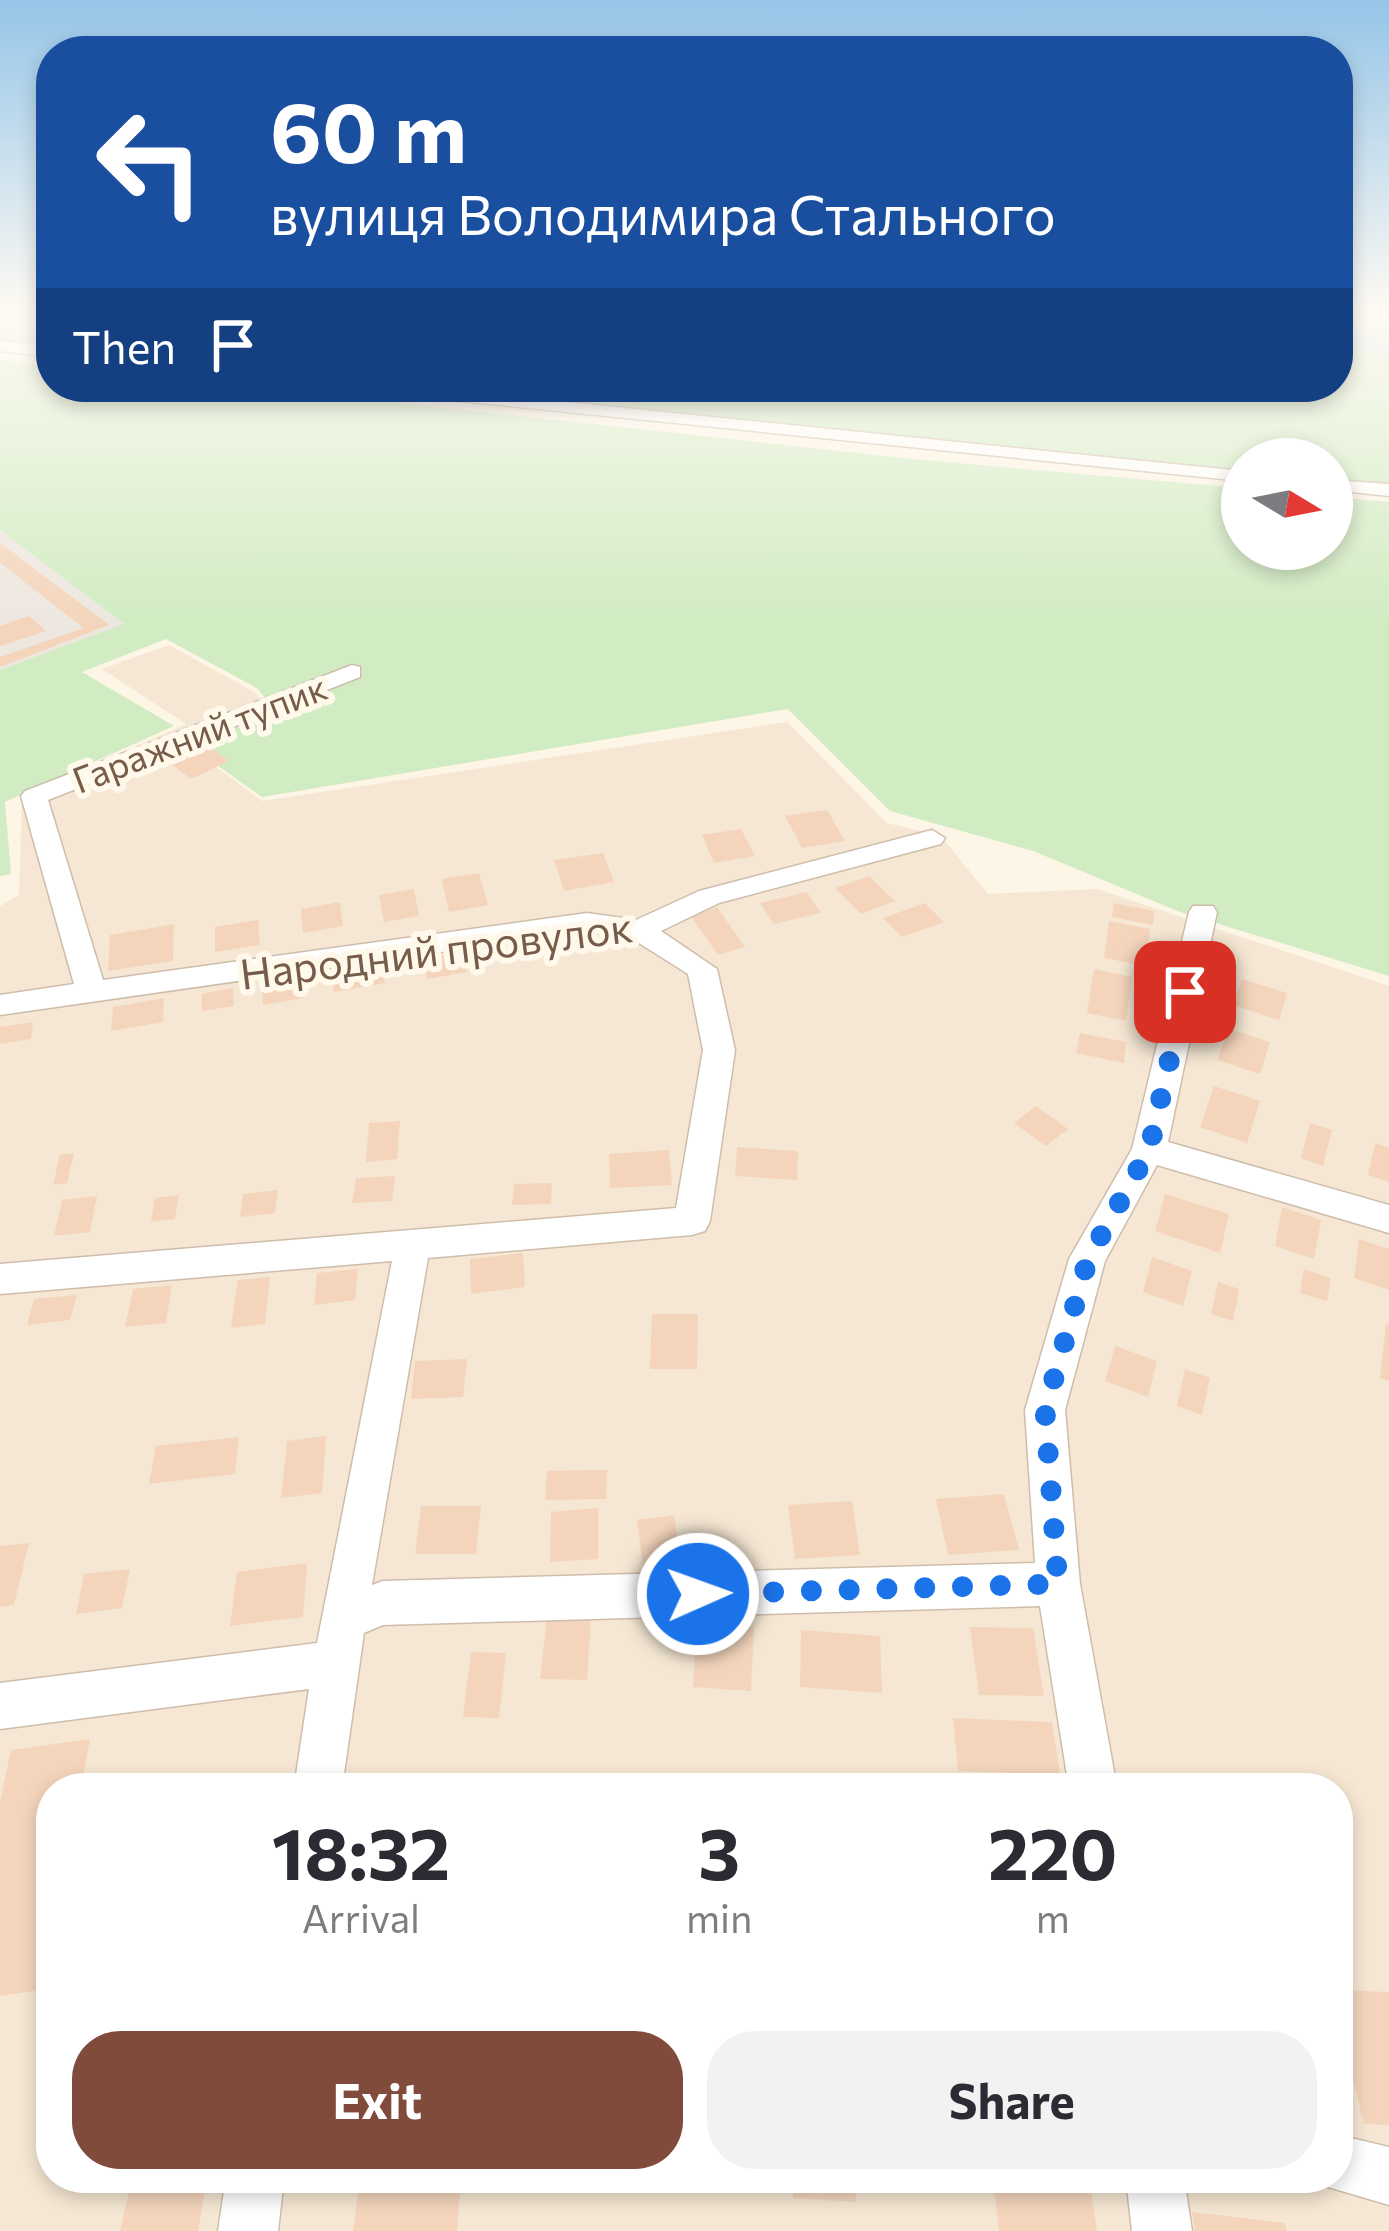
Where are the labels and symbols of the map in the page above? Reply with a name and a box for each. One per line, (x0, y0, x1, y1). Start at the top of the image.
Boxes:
north arrow (1221, 438, 1353, 570)
street label: Гаражний тупик (66, 663, 332, 801)
street label: Народний провулок (237, 899, 635, 999)
pin (1134, 941, 1236, 1043)
position arrow (635, 1531, 761, 1657)

